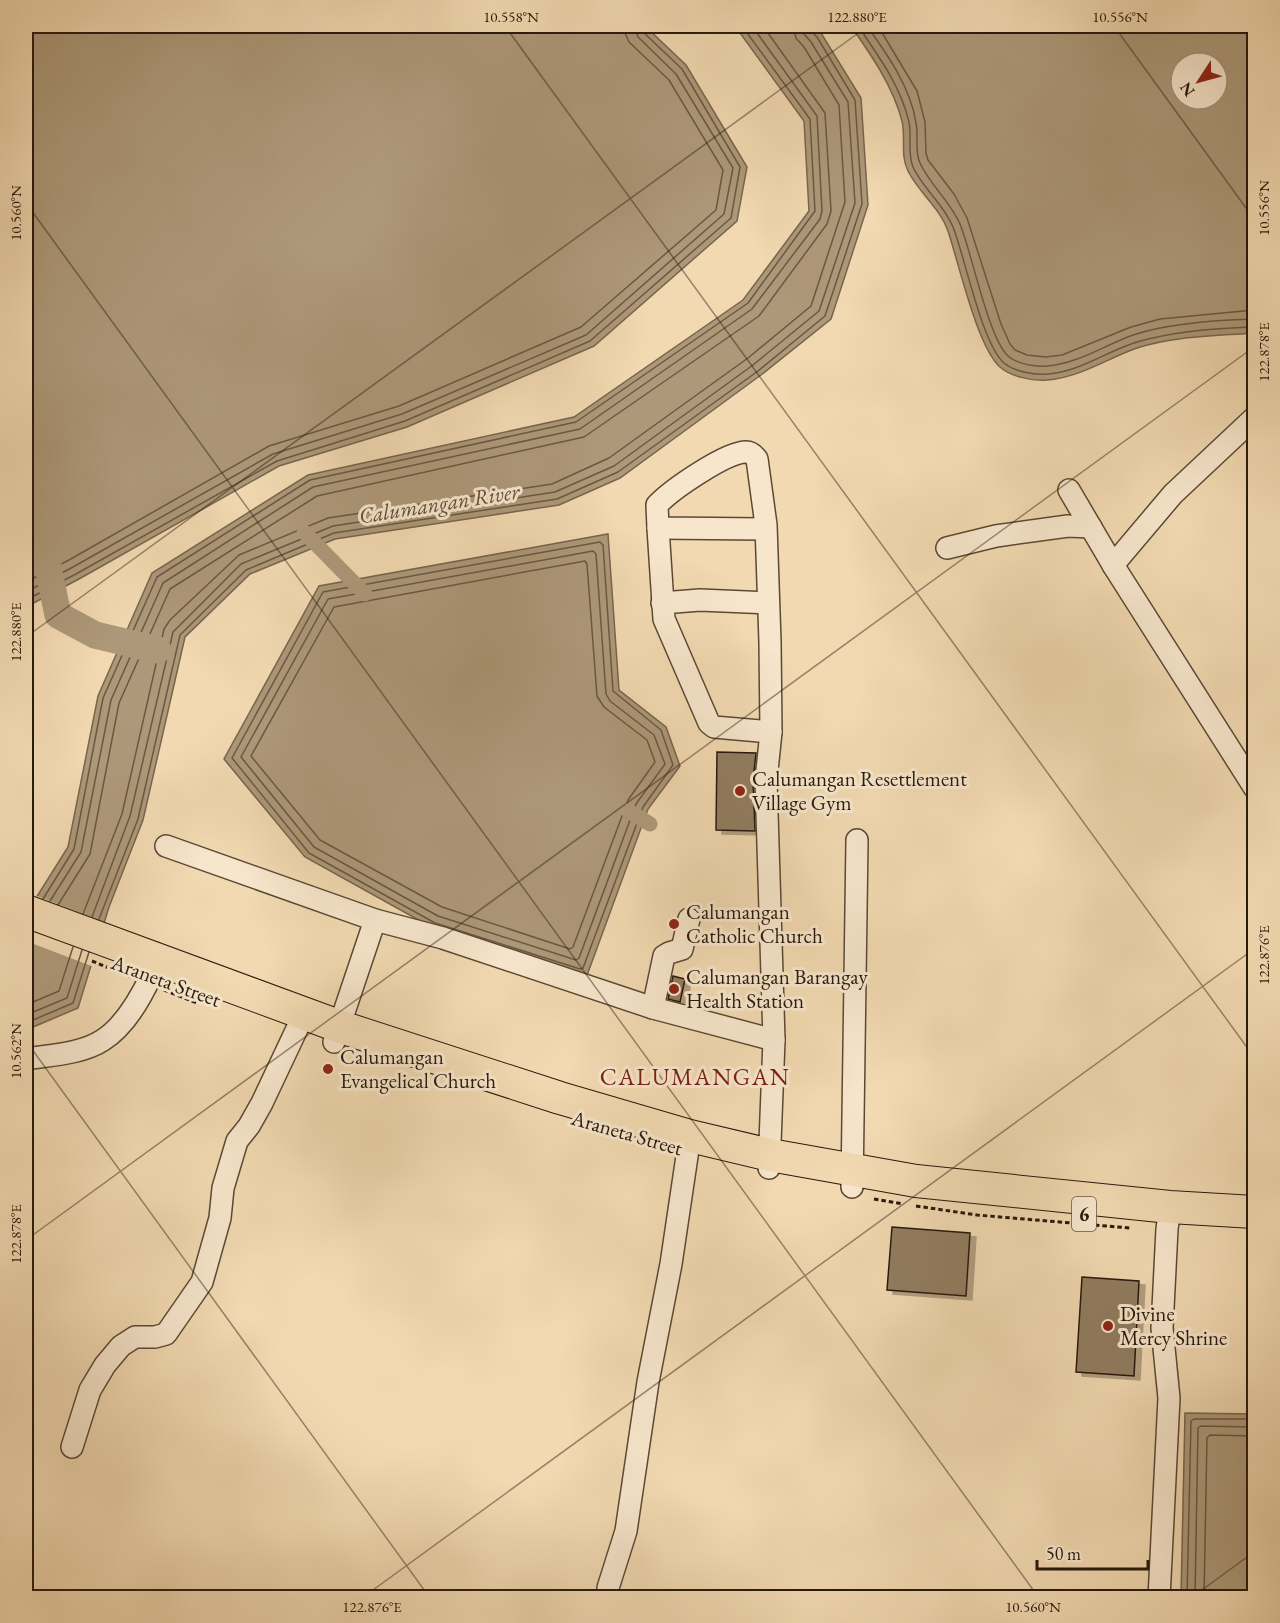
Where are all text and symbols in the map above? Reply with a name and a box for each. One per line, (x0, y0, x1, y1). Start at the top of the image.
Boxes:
text: 10.558°N (483, 7, 539, 26)
text: 122.880°E (827, 7, 887, 26)
text: 10.556°N (1092, 7, 1148, 26)
north arrow (1169, 51, 1229, 111)
text: N (1175, 78, 1200, 101)
text: 10.556°N (1254, 180, 1273, 236)
text: 10.560°N (6, 185, 25, 241)
text: 122.878°E (1254, 322, 1273, 382)
water label: Calumangan River (357, 476, 523, 531)
text: 122.880°E (6, 602, 25, 662)
place label: Calumangan Resettlement Village Gym (752, 765, 967, 816)
marker: Calumangan Resettlement Village Gym (733, 784, 747, 798)
place label: Calumangan Catholic Church (686, 898, 823, 949)
marker: Calumangan Catholic Church (667, 917, 681, 931)
text: 122.876°E (1254, 925, 1273, 985)
street label: Araneta Street (107, 948, 225, 1013)
place label: Calumangan Barangay Health Station (686, 963, 868, 1014)
marker: Calumangan Barangay Health Station (667, 982, 681, 996)
text: 10.562°N (6, 1023, 25, 1079)
place label: Calumangan Evangelical Church (340, 1043, 496, 1094)
district label: CALUMANGAN (600, 1061, 790, 1092)
marker: Calumangan Evangelical Church (321, 1062, 335, 1076)
street label: Araneta Street (567, 1103, 686, 1161)
road number: 6 (1072, 1197, 1096, 1231)
text: 122.878°E (6, 1204, 25, 1264)
place label: Divine Mercy Shrine (1120, 1300, 1227, 1351)
marker: Divine Mercy Shrine (1101, 1319, 1115, 1333)
scale bar (1037, 1533, 1148, 1571)
text: 50 m (1046, 1542, 1081, 1565)
text: 122.876°E (342, 1597, 402, 1616)
text: 10.560°N (1005, 1597, 1061, 1616)

